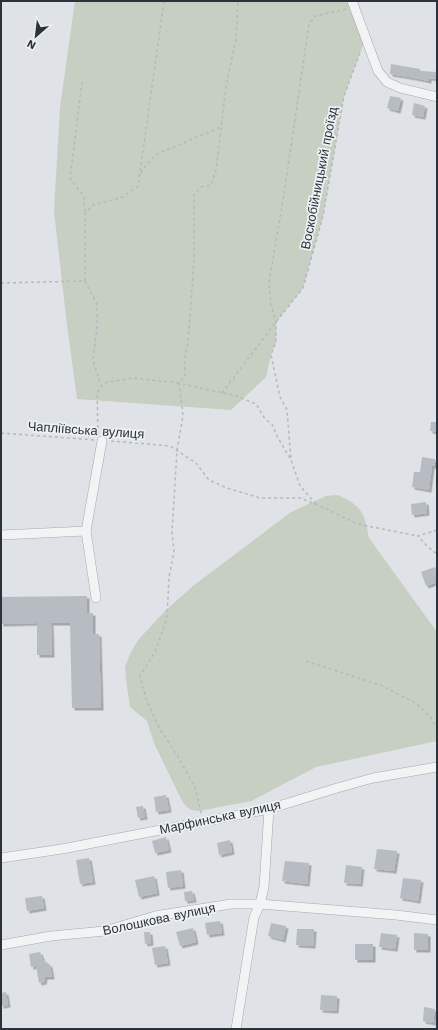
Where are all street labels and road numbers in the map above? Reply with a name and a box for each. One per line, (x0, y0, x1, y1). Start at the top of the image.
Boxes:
street label: Воскобійницький проїзд (298, 105, 340, 250)
street label: Чапліївська вулиця (27, 418, 145, 442)
street label: Марфинська вулиця (158, 797, 282, 837)
street label: Волошкова вулиця (101, 900, 217, 938)

